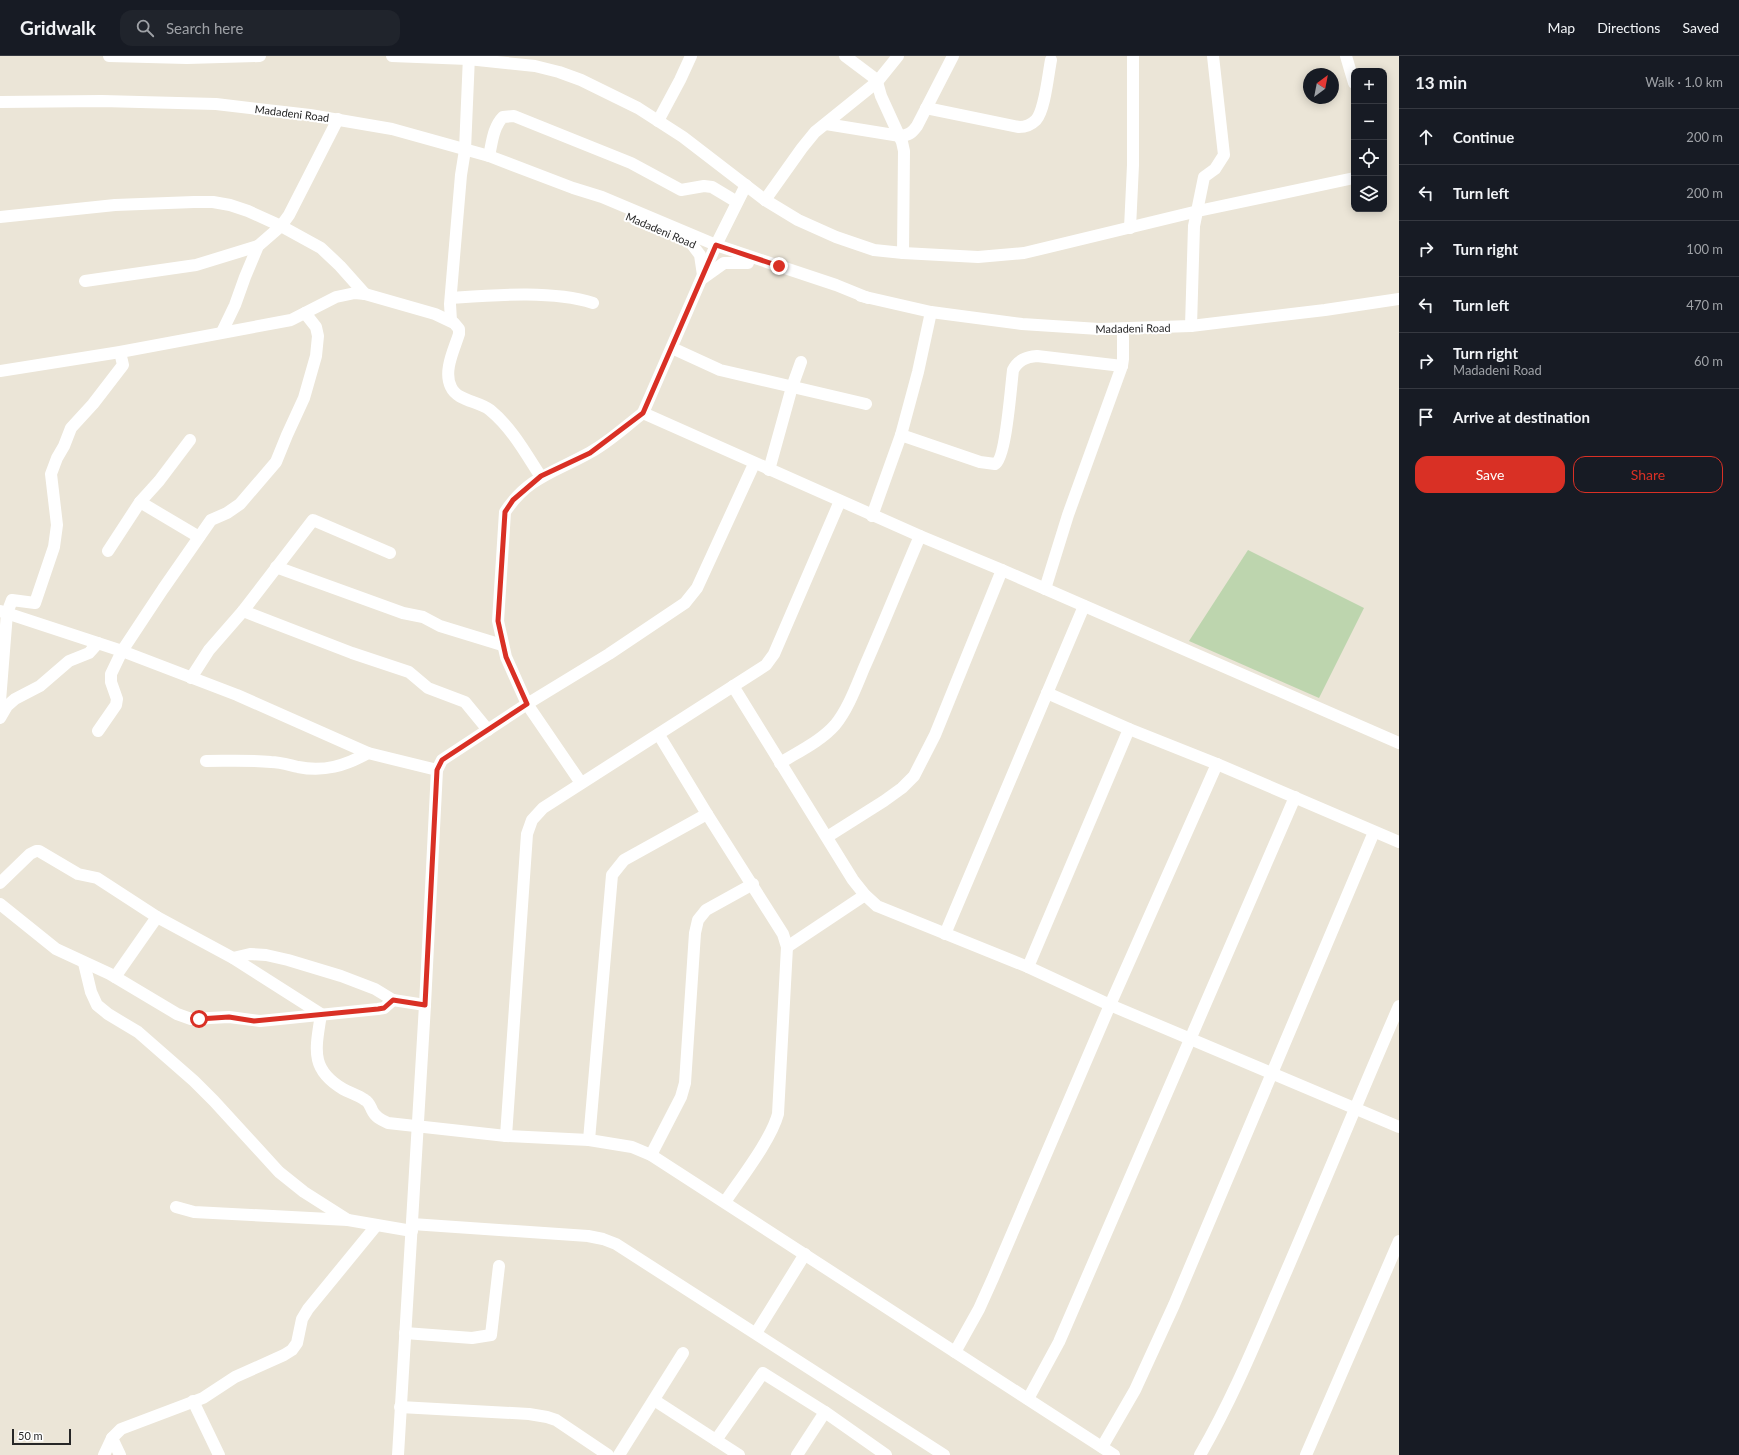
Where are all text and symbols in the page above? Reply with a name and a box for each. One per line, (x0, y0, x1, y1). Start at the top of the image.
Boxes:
search box (120, 10, 400, 46)
text: Gridwalk (20, 16, 96, 39)
icon: search (134, 17, 156, 39)
text: Search here (166, 19, 243, 37)
text: Map (1548, 19, 1575, 36)
text: Directions (1597, 19, 1660, 36)
text: Saved (1682, 19, 1719, 36)
north arrow (1303, 68, 1339, 104)
map controls (1351, 68, 1387, 212)
button: + (1351, 68, 1387, 104)
text: 13 min (1415, 72, 1467, 93)
text: Walk · 1.0 km (1645, 74, 1723, 90)
street label: Madadeni Road (254, 102, 330, 124)
button: − (1351, 104, 1387, 140)
icon: ahead (1415, 126, 1437, 148)
text: Continue (1453, 128, 1514, 146)
text: 200 m (1686, 129, 1723, 145)
button: locate (1351, 140, 1387, 176)
button: layers (1351, 176, 1387, 212)
icon: left (1415, 182, 1437, 204)
text: Turn left (1453, 184, 1509, 202)
text: 200 m (1686, 185, 1723, 201)
street label: Madadeni Road (624, 209, 698, 251)
icon: right (1415, 238, 1437, 260)
text: Turn right (1453, 240, 1518, 258)
text: 100 m (1686, 241, 1723, 257)
route end (770, 257, 788, 275)
icon: left (1415, 294, 1437, 316)
text: Turn left (1453, 296, 1509, 314)
text: 470 m (1686, 297, 1723, 313)
street label: Madadeni Road (1095, 321, 1171, 335)
text: Turn right (1453, 344, 1518, 362)
icon: right (1415, 350, 1437, 372)
text: 60 m (1694, 353, 1723, 369)
text: Madadeni Road (1453, 362, 1542, 378)
icon: arrive (1415, 406, 1437, 428)
text: Arrive at destination (1453, 408, 1590, 426)
button: Save (1415, 456, 1565, 493)
button: Share (1573, 456, 1723, 493)
route start (190, 1010, 208, 1028)
scale bar (12, 1427, 71, 1446)
text: 50 m (18, 1429, 43, 1442)

